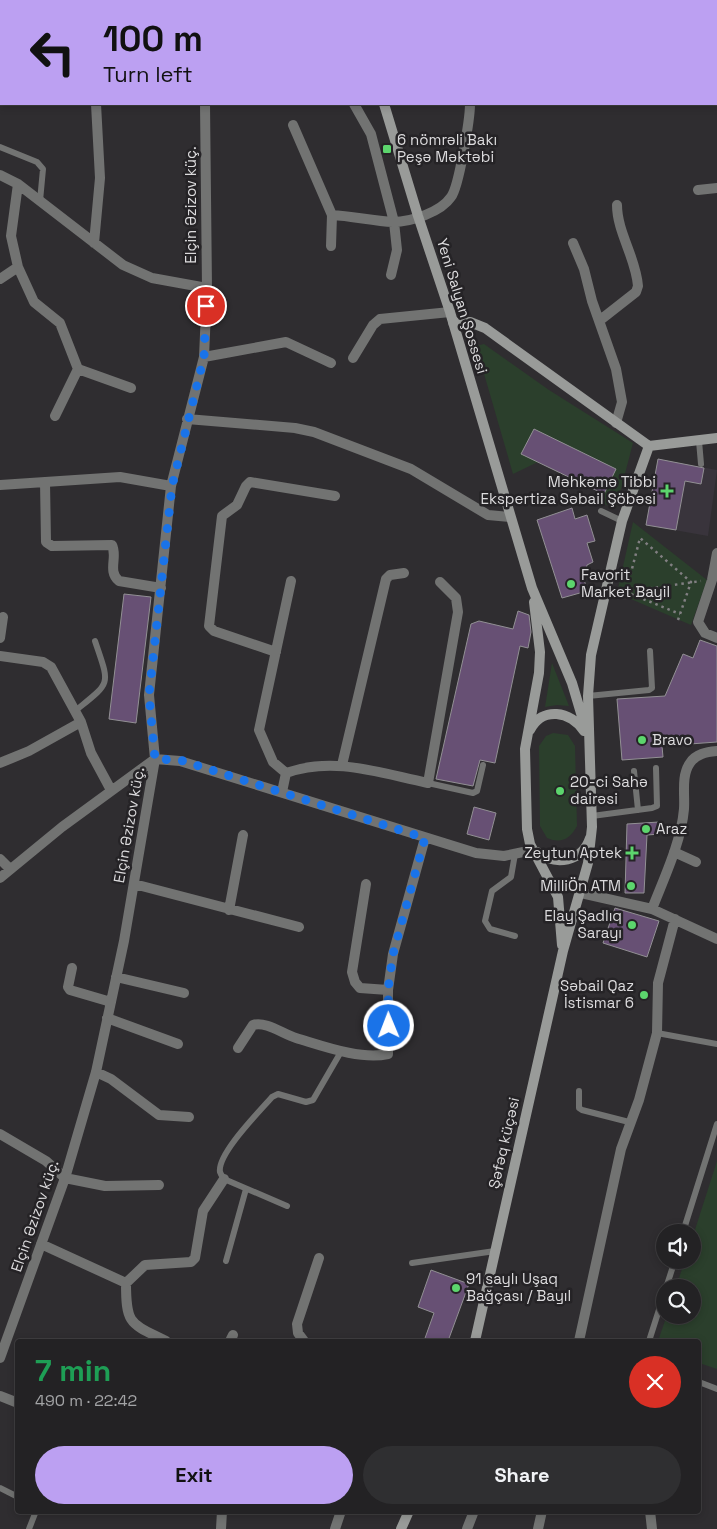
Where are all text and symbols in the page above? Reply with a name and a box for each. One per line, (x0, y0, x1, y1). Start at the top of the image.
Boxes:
text: 100 m (103, 17, 203, 61)
icon: left (20, 20, 85, 85)
text: Turn left (103, 60, 193, 88)
place label: 6 nömrəli Bakı Peşə Məktəbi (397, 130, 497, 166)
marker: 6 nömrəli Bakı Peşə Məktəbi (381, 143, 393, 155)
street label: Elçin Əzizov küç. (181, 146, 200, 264)
street label: Yeni Salyan Şossesi (433, 236, 492, 376)
pin (185, 285, 227, 327)
icon: arrive (192, 292, 220, 320)
place label: Məhkəmə Tibbi Ekspertiza Səbail Şöbəsi (481, 472, 656, 508)
marker: Məhkəmə Tibbi Ekspertiza Səbail Şöbəsi (660, 484, 674, 498)
place label: Favorit Market Bayil (581, 565, 670, 601)
marker: Favorit Market Bayil (565, 578, 577, 590)
place label: Bravo (652, 730, 693, 749)
marker: Bravo (636, 734, 648, 746)
street label: Elçin Əzizov küç. (109, 765, 148, 884)
place label: 20-ci Sahə dairəsi (570, 772, 648, 808)
marker: 20-ci Sahə dairəsi (554, 785, 566, 797)
place label: Araz (656, 819, 687, 838)
marker: Araz (640, 823, 652, 835)
place label: Zeytun Aptek (524, 843, 622, 862)
marker: Zeytun Aptek (626, 847, 638, 859)
place label: MilliÖn ATM (540, 876, 621, 895)
marker: MilliÖn ATM (625, 880, 637, 892)
place label: Elay Şadlıq Sarayı (544, 906, 622, 942)
marker: Elay Şadlıq Sarayı (626, 919, 638, 931)
place label: Səbail Qaz İstismar 6 (560, 976, 634, 1012)
marker: Səbail Qaz İstismar 6 (638, 989, 650, 1001)
position arrow (362, 999, 414, 1051)
street label: Şəfəq küçəsi (484, 1095, 523, 1190)
street label: Elçin Əzizov küç. (6, 1157, 63, 1274)
map controls (656, 1224, 701, 1324)
button: sound (656, 1224, 701, 1269)
place label: 91 saylı Uşaq Bağçası / Bayıl (466, 1269, 571, 1305)
button: search (656, 1279, 701, 1324)
marker: 91 saylı Uşaq Bağçası / Bayıl (450, 1282, 462, 1294)
text: 7 min (35, 1351, 111, 1390)
button: close (629, 1356, 681, 1408)
text: 490 m · 22:42 (35, 1390, 137, 1411)
button: Exit (35, 1446, 353, 1504)
button: Share (363, 1446, 681, 1504)

